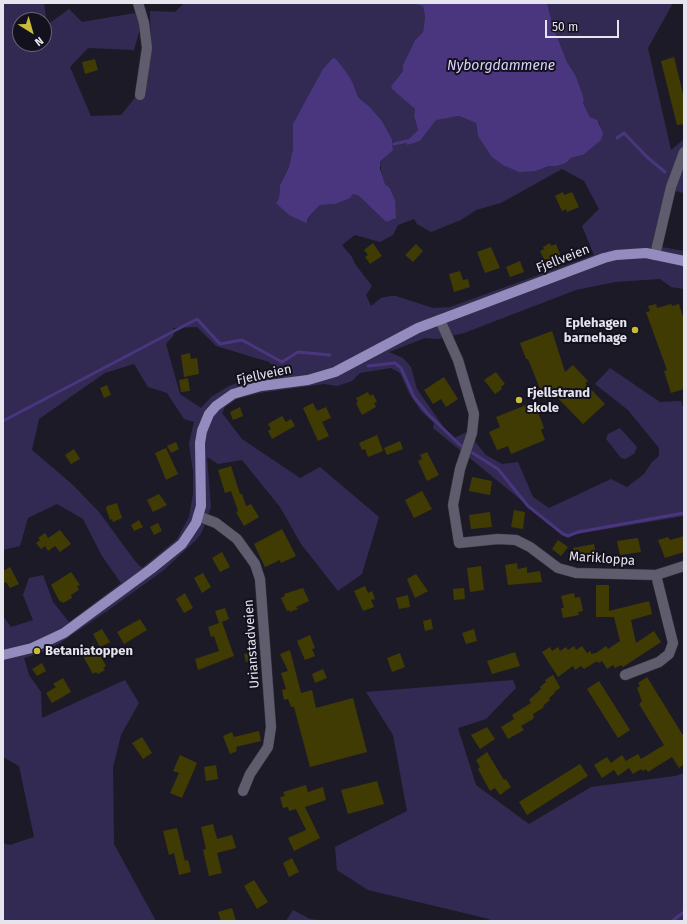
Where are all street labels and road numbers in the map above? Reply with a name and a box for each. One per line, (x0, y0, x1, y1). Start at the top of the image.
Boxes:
street label: Fjellveien (534, 242, 592, 276)
street label: Fjellveien (235, 362, 293, 388)
street label: Marikloppa (568, 549, 636, 569)
street label: Urianstadveien (241, 599, 263, 689)

